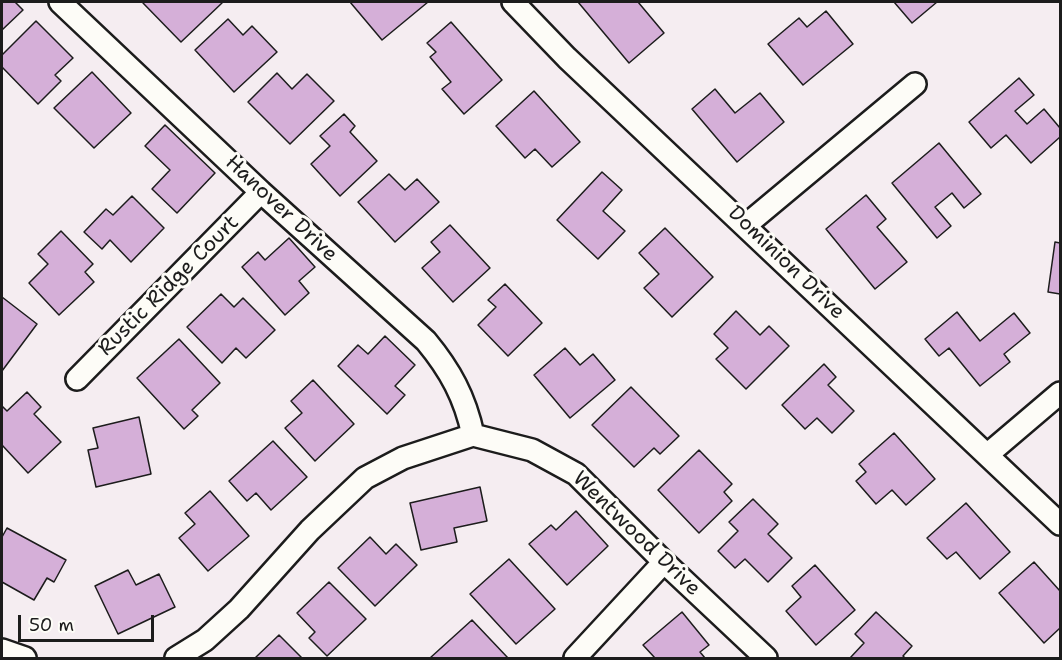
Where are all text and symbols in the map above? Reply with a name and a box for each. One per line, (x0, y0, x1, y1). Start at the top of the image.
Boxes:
street label: Hanover Drive (220, 151, 342, 267)
street label: Dominion Drive (722, 201, 850, 325)
street label: Rustic Ridge Court (93, 210, 245, 362)
street label: Wentwood Drive (567, 466, 705, 602)
scale bar (21, 603, 158, 641)
text: 50 m (29, 613, 74, 637)

